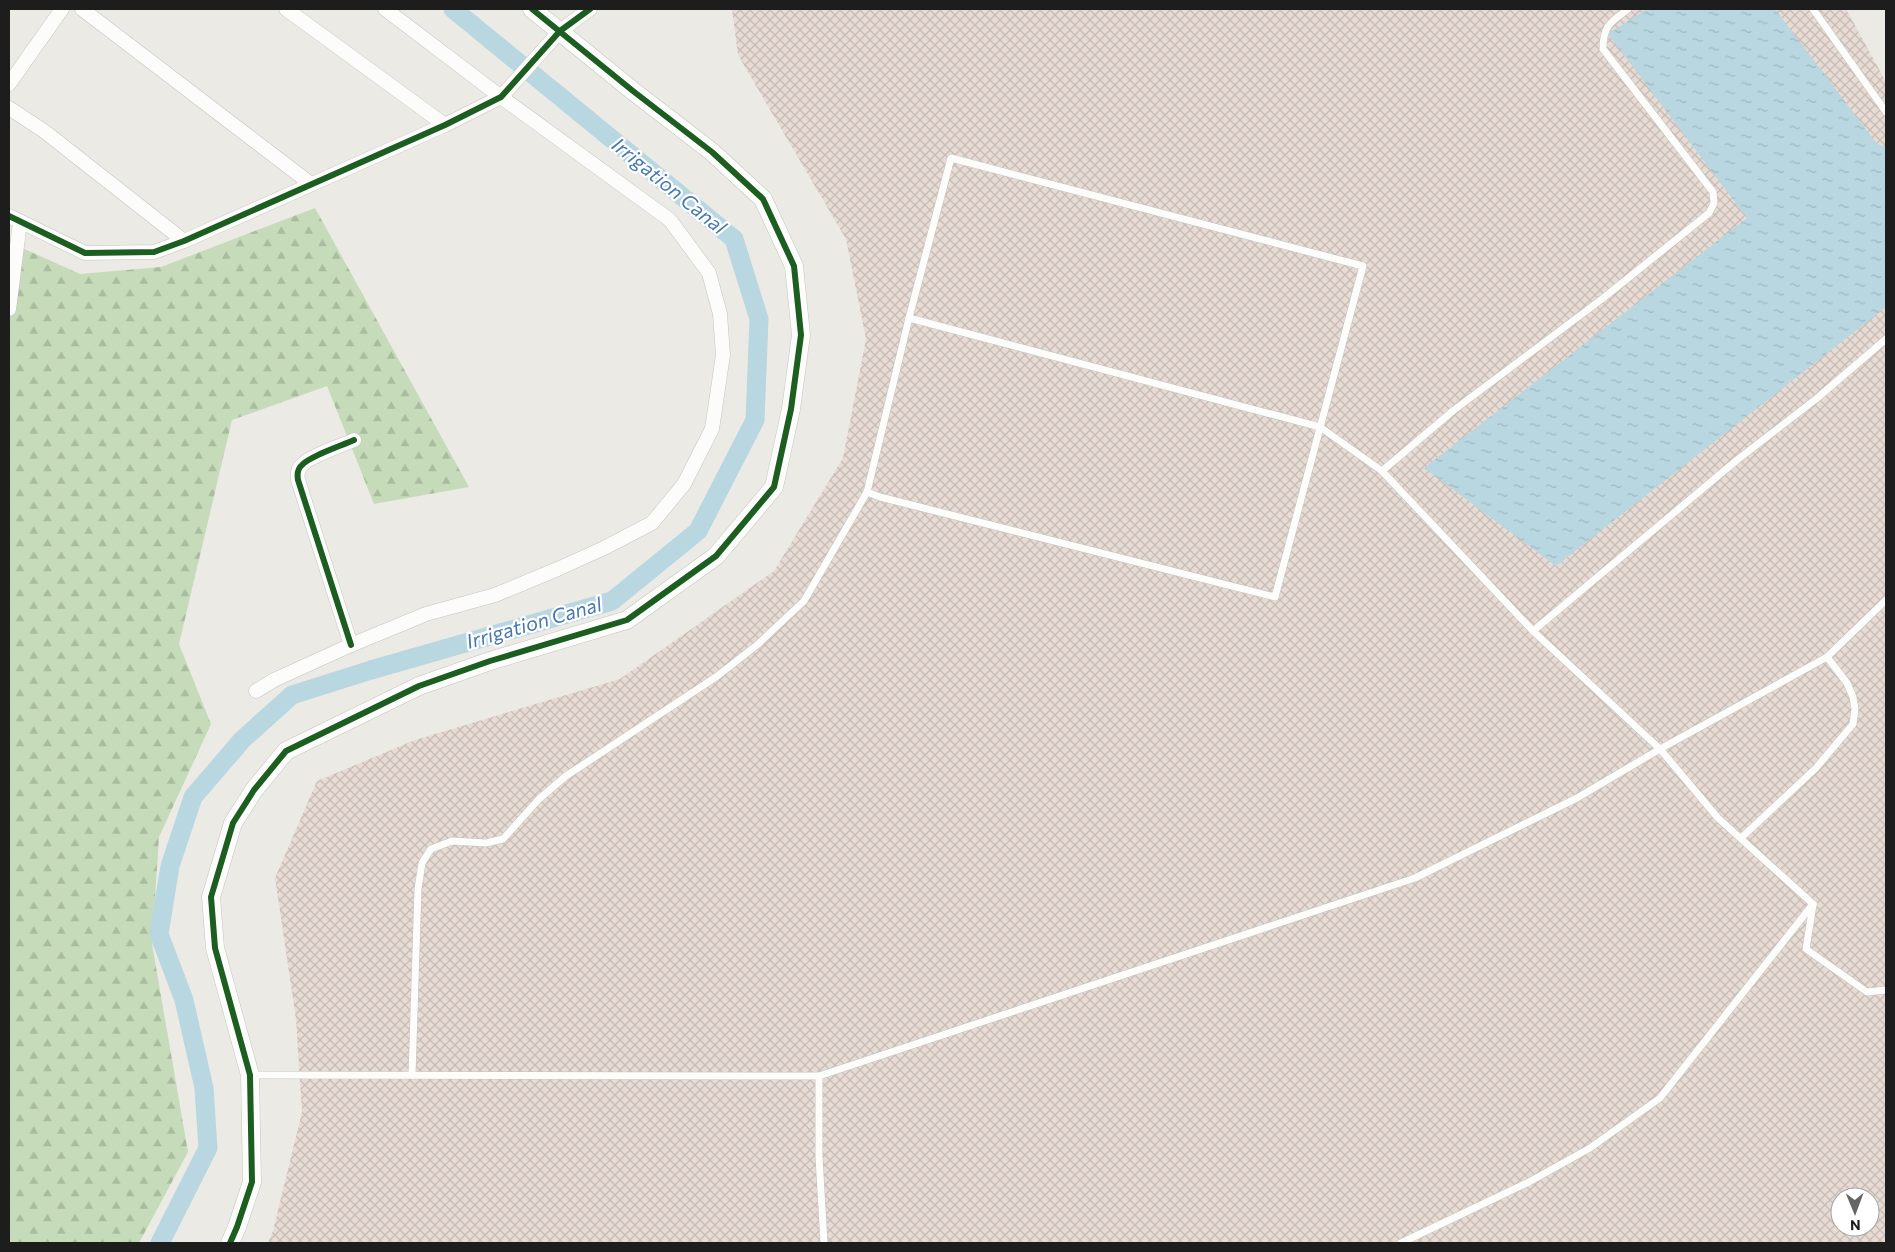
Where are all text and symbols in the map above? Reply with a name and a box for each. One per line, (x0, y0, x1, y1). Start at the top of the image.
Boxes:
water label: Irrigation Canal (608, 132, 732, 239)
water label: Irrigation Canal (463, 591, 605, 653)
north arrow (1830, 1187, 1880, 1237)
text: N (1850, 1217, 1861, 1234)

